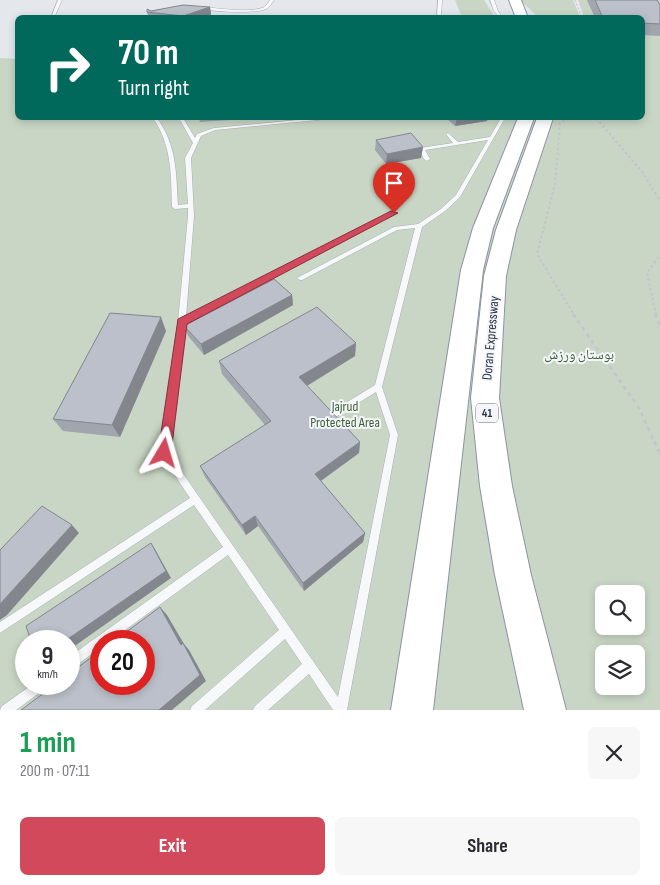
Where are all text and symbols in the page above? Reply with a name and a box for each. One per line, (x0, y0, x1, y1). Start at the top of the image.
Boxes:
text: 70 m (118, 32, 178, 75)
icon: right (35, 35, 100, 100)
text: Turn right (118, 75, 189, 102)
pin (373, 162, 415, 213)
icon: arrive (380, 169, 408, 197)
street label: Doran Expressway (478, 295, 503, 381)
park label: بوستان ورزش (544, 346, 614, 363)
park label: Jajrud Protected Area (310, 398, 380, 431)
road number: 41 (476, 403, 498, 422)
position arrow (137, 426, 189, 478)
map controls (595, 585, 645, 695)
button: search (595, 585, 645, 635)
speed limit sign: 20 (90, 630, 155, 695)
text: 9 (42, 641, 53, 672)
button: layers (595, 645, 645, 695)
text: km/h (37, 667, 58, 682)
text: 1 min (20, 725, 76, 761)
button: close (588, 727, 640, 779)
text: 200 m · 07:11 (20, 762, 90, 781)
button: Exit (20, 817, 325, 875)
button: Share (335, 817, 640, 875)

